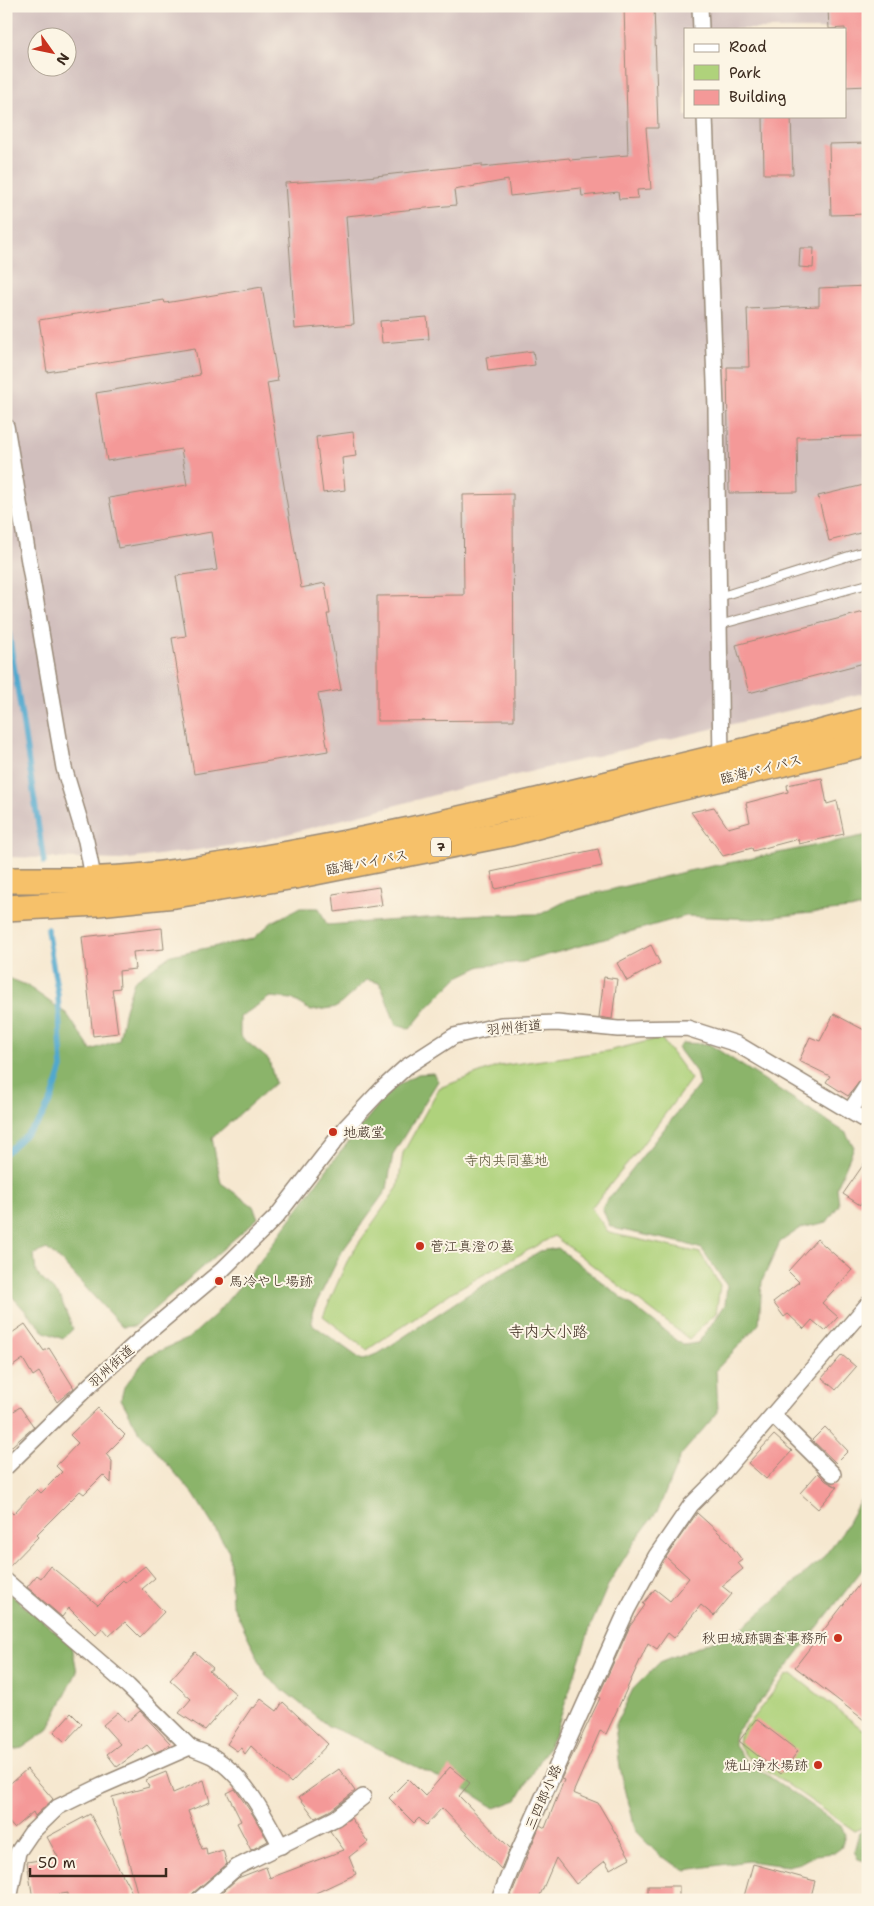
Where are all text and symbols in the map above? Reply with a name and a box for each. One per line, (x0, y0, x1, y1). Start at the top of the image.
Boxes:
north arrow (28, 28, 78, 78)
legend (684, 28, 846, 118)
text: Road (729, 37, 767, 57)
text: N (52, 50, 73, 69)
text: Park (729, 63, 761, 83)
text: Building (729, 87, 786, 107)
street label: 臨海バイパス (718, 750, 804, 788)
road number: 7 (431, 838, 451, 856)
street label: 臨海バイパス (324, 845, 410, 879)
street label: 羽州街道 (485, 1016, 543, 1038)
place label: 地蔵堂 (343, 1123, 385, 1141)
marker: 地蔵堂 (327, 1126, 339, 1138)
park label: 寺内共同墓地 (464, 1151, 548, 1169)
place label: 菅江真澄の墓 (430, 1237, 514, 1255)
marker: 菅江真澄の墓 (414, 1240, 426, 1252)
place label: 馬冷やし場跡 (229, 1272, 313, 1290)
marker: 馬冷やし場跡 (213, 1275, 225, 1287)
district label: 寺内大小路 (508, 1321, 588, 1342)
street label: 羽州街道 (84, 1341, 138, 1391)
place label: 秋田城跡調査事務所 (702, 1629, 828, 1647)
marker: 秋田城跡調査事務所 (832, 1632, 844, 1644)
place label: 焼山浄水場跡 (724, 1756, 808, 1774)
marker: 焼山浄水場跡 (812, 1759, 824, 1771)
street label: 三四郎小路 (521, 1761, 565, 1833)
scale bar (30, 1846, 166, 1878)
text: 50 m (38, 1853, 76, 1873)

